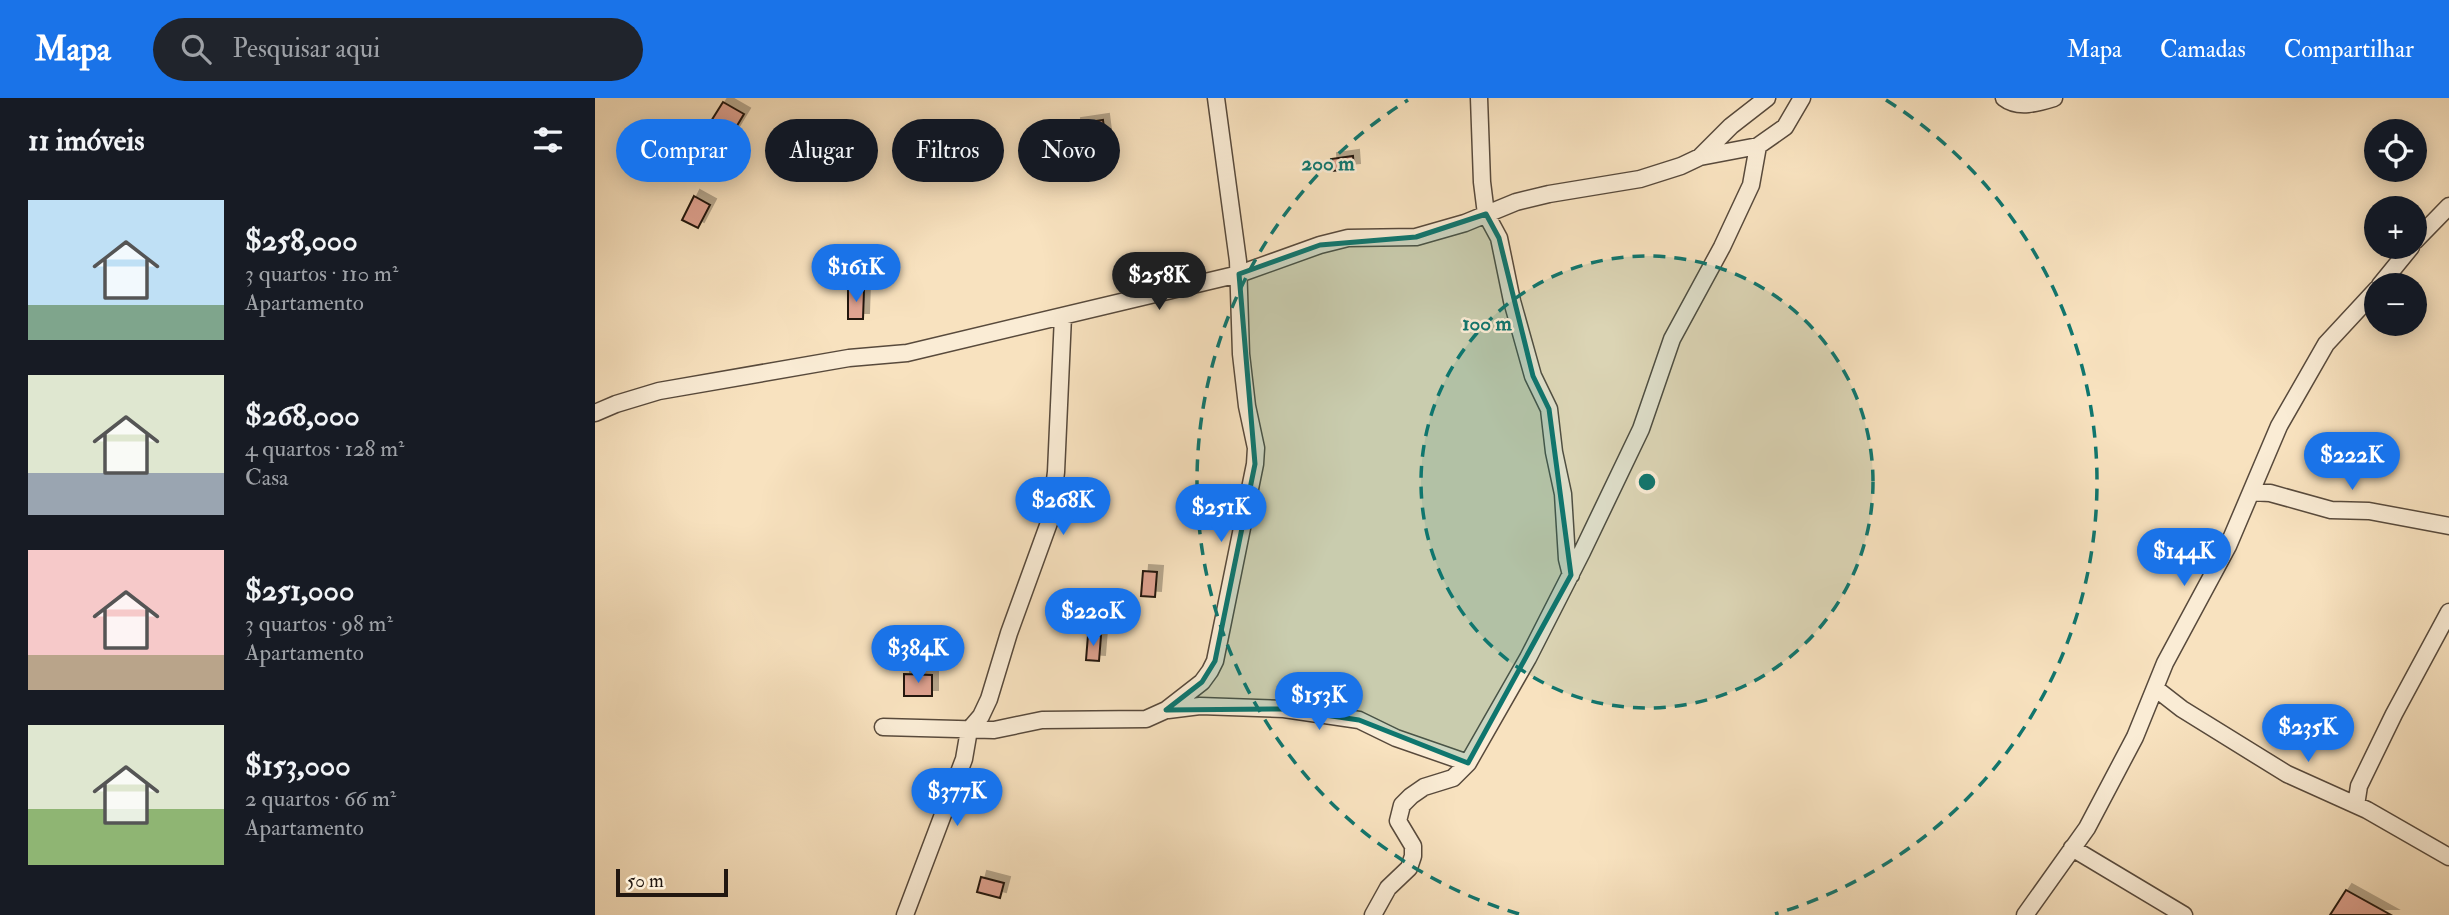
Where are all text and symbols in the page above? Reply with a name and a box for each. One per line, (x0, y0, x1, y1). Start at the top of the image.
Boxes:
search box (153, 18, 643, 81)
text: Mapa (35, 29, 111, 70)
icon: search (177, 30, 215, 68)
text: Pesquisar aqui (233, 33, 380, 65)
text: Mapa (2067, 34, 2122, 65)
text: Camadas (2160, 34, 2246, 65)
text: Compartilhar (2284, 34, 2414, 65)
chip: Comprar (616, 119, 751, 182)
chip: Alugar (765, 119, 878, 182)
chip: Filtros (892, 119, 1004, 182)
chip: Novo (1018, 119, 1120, 182)
map controls (2364, 119, 2427, 336)
button: locate (2364, 119, 2427, 182)
icon: filters (529, 121, 567, 159)
text: 11 imóveis (28, 122, 145, 159)
text: 200 m (1302, 150, 1355, 177)
button: + (2364, 196, 2427, 259)
text: $258,000 (245, 222, 358, 259)
icon: home (84, 228, 168, 312)
pin: $161K (807, 244, 905, 304)
text: $161K (828, 252, 884, 281)
pin: $258K (1110, 252, 1208, 312)
text: 3 quartos · 110 m² (245, 259, 398, 288)
text: $258K (1128, 260, 1190, 289)
button: − (2364, 273, 2427, 336)
text: Apartamento (245, 288, 364, 317)
text: 100 m (1462, 310, 1513, 337)
text: $268,000 (245, 397, 360, 434)
icon: home (84, 403, 168, 487)
pin: $222K (2303, 432, 2401, 492)
text: 4 quartos · 128 m² (245, 434, 405, 463)
text: $222K (2320, 440, 2384, 469)
text: Casa (245, 463, 289, 492)
centre of rings (1635, 470, 1659, 494)
pin: $268K (1014, 478, 1112, 537)
pin: $251K (1172, 484, 1270, 544)
text: $268K (1031, 485, 1095, 514)
text: $251K (1191, 492, 1251, 521)
pin: $144K (2135, 528, 2233, 588)
text: $144K (2153, 536, 2215, 565)
text: $251,000 (245, 572, 354, 609)
icon: home (84, 578, 168, 662)
pin: $220K (1044, 588, 1142, 648)
text: $220K (1061, 596, 1125, 625)
text: 3 quartos · 98 m² (245, 609, 393, 638)
pin: $384K (869, 626, 967, 685)
text: $384K (887, 633, 949, 662)
text: Apartamento (245, 638, 364, 667)
pin: $153K (1270, 672, 1368, 732)
text: $153K (1291, 680, 1347, 709)
pin: $235K (2259, 704, 2357, 764)
text: $235K (2278, 712, 2338, 741)
text: $153,000 (245, 747, 351, 784)
icon: home (84, 753, 168, 837)
pin: $377K (908, 768, 1006, 828)
text: $377K (927, 776, 987, 805)
text: 2 quartos · 66 m² (245, 784, 396, 813)
text: Apartamento (245, 813, 364, 842)
scale bar (616, 866, 728, 898)
text: 50 m (627, 869, 664, 893)

